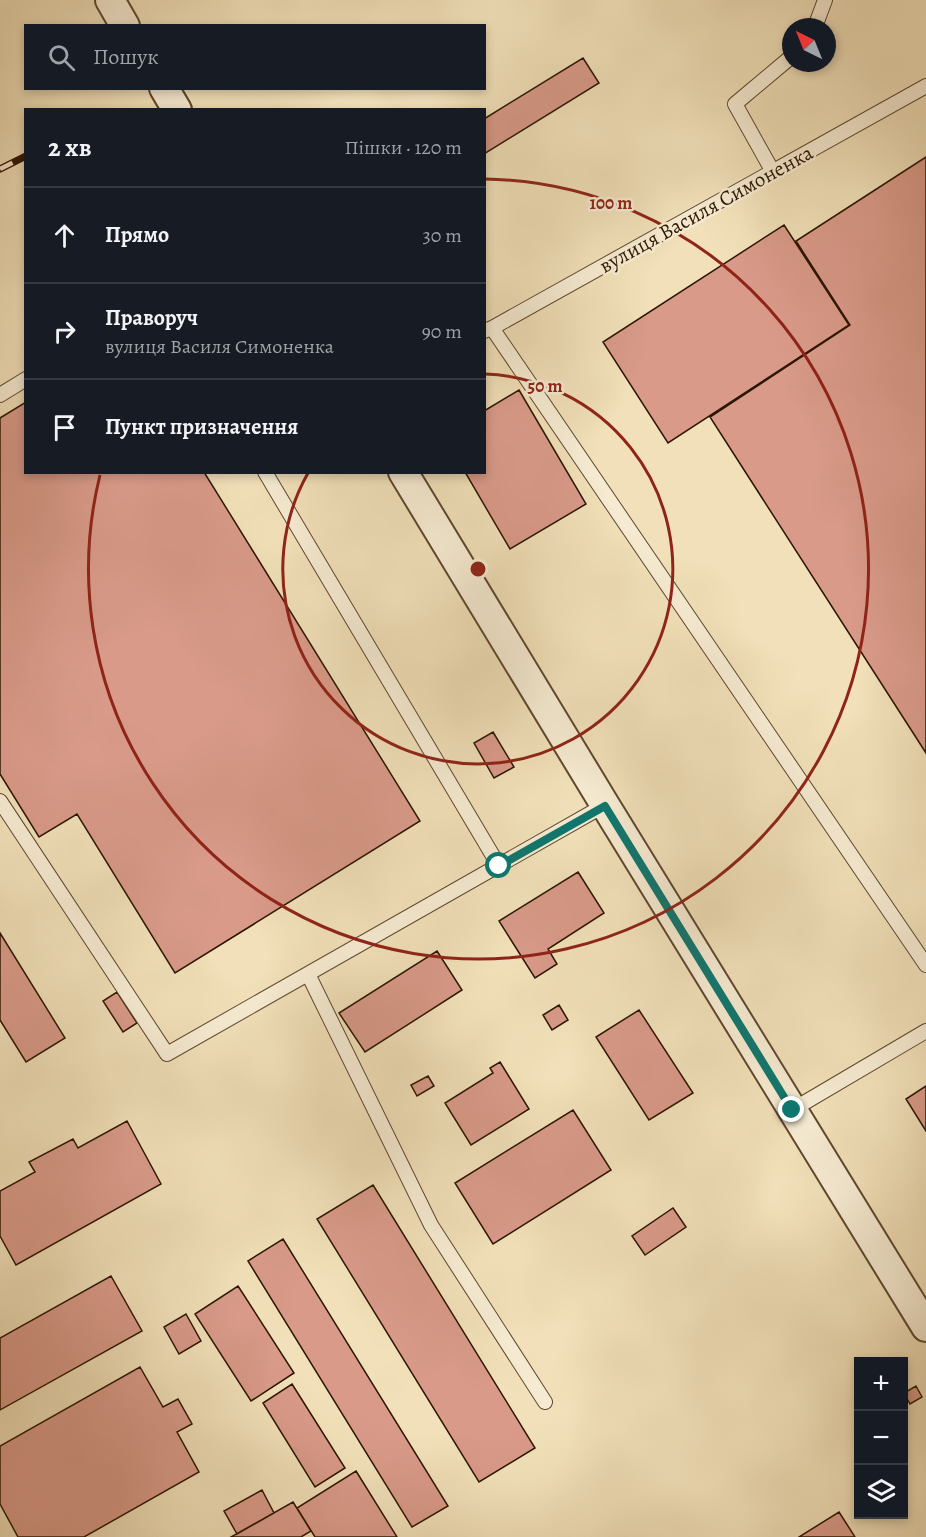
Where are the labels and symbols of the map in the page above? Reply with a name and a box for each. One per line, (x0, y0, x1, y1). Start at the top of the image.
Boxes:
north arrow (782, 18, 836, 72)
street label: вулиця Василя Симоненка (594, 138, 818, 280)
text: 100 m (590, 191, 632, 215)
text: 50 m (528, 374, 562, 398)
centre of rings (468, 559, 488, 579)
route start (485, 852, 511, 878)
route end (778, 1096, 804, 1122)

